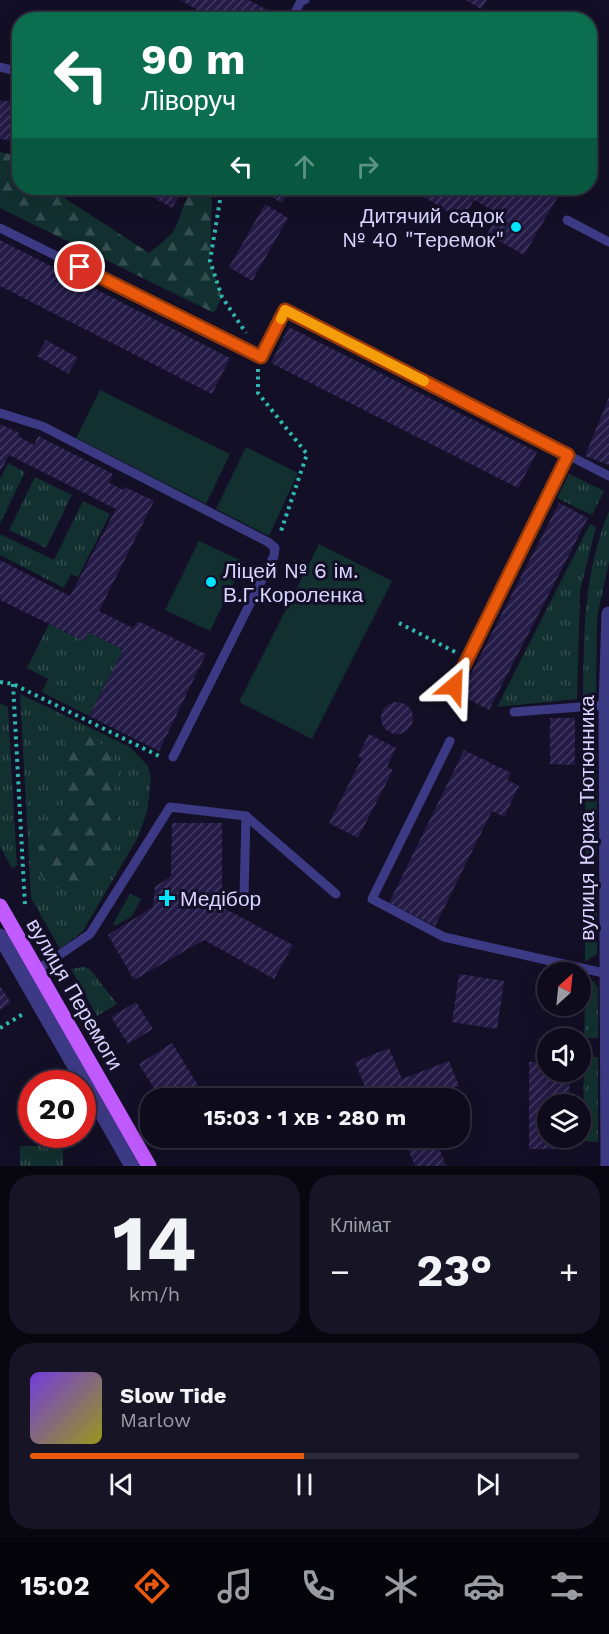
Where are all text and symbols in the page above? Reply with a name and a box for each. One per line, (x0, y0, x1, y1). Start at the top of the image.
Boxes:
text: 90 m (141, 35, 245, 84)
icon: left (42, 36, 120, 114)
text: Ліворуч (141, 85, 236, 117)
icon: left (225, 150, 258, 183)
icon: ahead (288, 150, 321, 183)
icon: right (351, 150, 384, 183)
place label: Дитячий садок № 40 "Теремок" (342, 203, 505, 252)
marker: Дитячий садок № 40 "Теремок" (509, 220, 523, 234)
pin (54, 241, 105, 292)
icon: arrive (63, 250, 96, 283)
place label: Ліцей № 6 ім. В.Г.Короленка (223, 558, 364, 607)
marker: Ліцей № 6 ім. В.Г.Короленка (204, 575, 218, 589)
position arrow (422, 654, 486, 718)
street label: вулиця Юрка Тютюнника (574, 695, 599, 941)
place label: Медібор (180, 886, 261, 911)
marker: Медібор (158, 889, 176, 907)
street label: вулиця Перемоги (21, 914, 129, 1074)
north arrow (537, 962, 591, 1016)
map controls (537, 962, 591, 1148)
button: sound (537, 1028, 591, 1082)
speed limit sign: 20 (18, 1070, 96, 1148)
button: layers (537, 1094, 591, 1148)
text: 15:03 · 1 хв · 280 m (204, 1105, 406, 1130)
text: 14 (112, 1197, 197, 1289)
text: Клімат (330, 1213, 391, 1237)
text: 23° (417, 1244, 492, 1297)
text: − (330, 1252, 350, 1291)
text: + (559, 1252, 579, 1291)
text: km/h (129, 1282, 180, 1306)
text: Slow Tide (120, 1383, 227, 1408)
text: Marlow (120, 1408, 191, 1432)
icon: previous (105, 1468, 138, 1501)
icon: pause (288, 1468, 321, 1501)
icon: next (471, 1468, 504, 1501)
icon: directions (131, 1565, 173, 1607)
icon: music (214, 1565, 256, 1607)
icon: phone (297, 1565, 339, 1607)
icon: climate (380, 1565, 422, 1607)
icon: car (463, 1565, 505, 1607)
icon: filters (546, 1565, 588, 1607)
text: 15:02 (21, 1570, 90, 1602)

